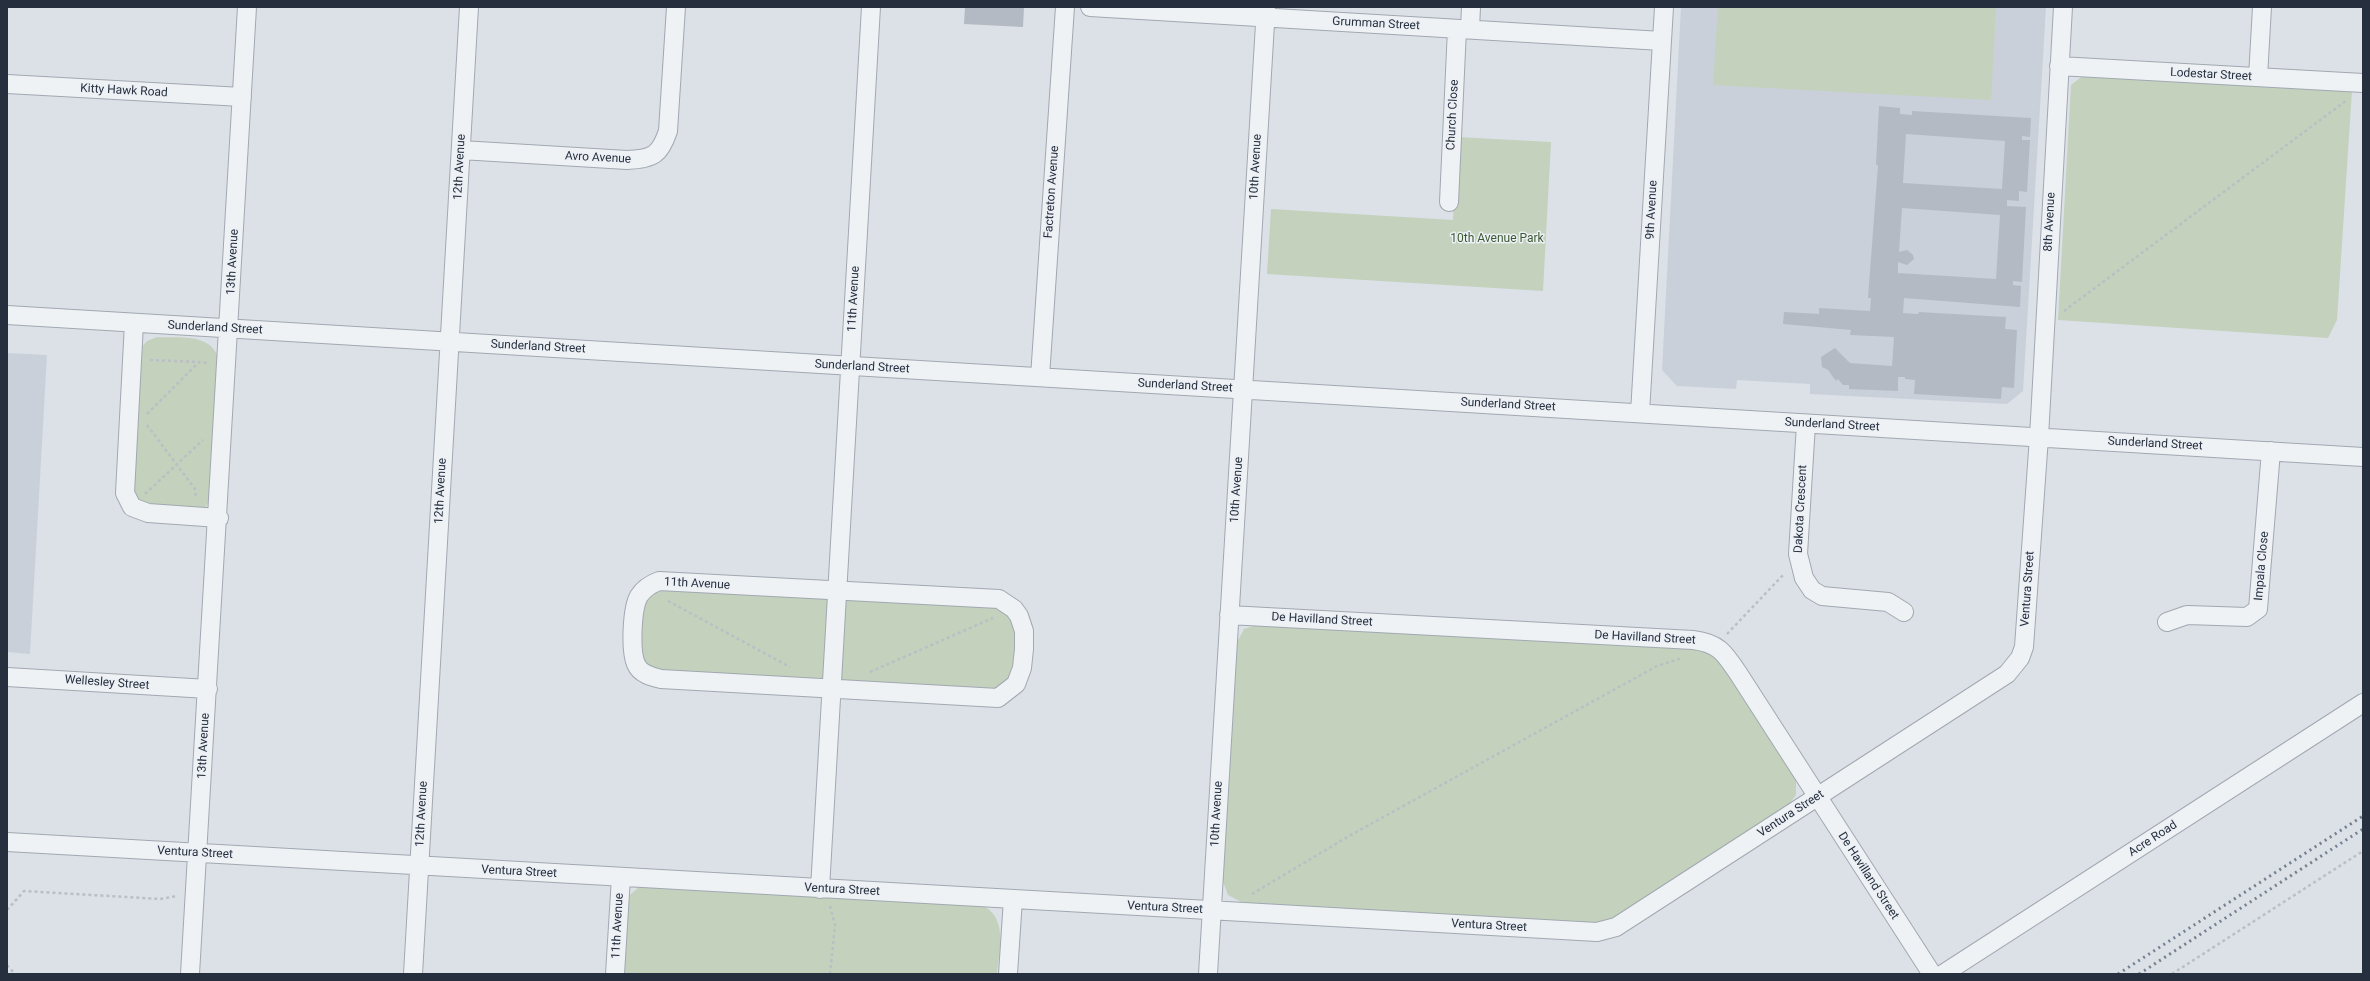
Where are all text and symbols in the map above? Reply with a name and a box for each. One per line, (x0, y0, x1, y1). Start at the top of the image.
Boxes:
street label: Grumman Street (1332, 15, 1420, 33)
street label: Lodestar Street (2170, 66, 2252, 84)
street label: Church Close (1444, 79, 1462, 151)
street label: Kitty Hawk Road (80, 82, 168, 100)
street label: 12th Avenue (451, 134, 469, 200)
street label: 10th Avenue (1247, 134, 1265, 200)
street label: Factreton Avenue (1042, 145, 1062, 239)
street label: Avro Avenue (564, 149, 632, 167)
street label: 9th Avenue (1643, 180, 1661, 240)
street label: 8th Avenue (2041, 192, 2059, 252)
street label: 13th Avenue (224, 229, 242, 295)
park label: 10th Avenue Park (1450, 232, 1544, 246)
street label: 11th Avenue (845, 266, 863, 332)
street label: Sunderland Street (167, 318, 263, 338)
street label: Sunderland Street (490, 337, 586, 357)
street label: Sunderland Street (814, 357, 910, 377)
street label: Sunderland Street (1137, 376, 1233, 396)
street label: Sunderland Street (1460, 395, 1556, 415)
street label: Sunderland Street (1784, 415, 1880, 435)
street label: Sunderland Street (2107, 434, 2203, 454)
street label: 10th Avenue (1228, 456, 1246, 524)
street label: 12th Avenue (432, 458, 450, 524)
street label: Dakota Crescent (1791, 465, 1811, 553)
street label: Impala Close (2252, 531, 2272, 601)
street label: Ventura Street (2018, 551, 2038, 627)
street label: 11th Avenue (664, 575, 730, 593)
street label: De Havilland Street (1271, 610, 1373, 630)
street label: De Havilland Street (1594, 628, 1696, 648)
street label: Wellesley Street (64, 673, 150, 693)
street label: 13th Avenue (195, 713, 213, 779)
street label: 12th Avenue (413, 781, 431, 847)
street label: 10th Avenue (1208, 781, 1226, 847)
street label: Ventura Street (1755, 787, 1827, 841)
street label: Acre Road (2126, 818, 2180, 860)
street label: De Havilland Street (1834, 830, 1902, 922)
street label: Ventura Street (157, 844, 233, 862)
street label: Ventura Street (481, 863, 557, 881)
street label: Ventura Street (804, 881, 880, 899)
street label: 11th Avenue (609, 893, 627, 959)
street label: Ventura Street (1127, 899, 1203, 917)
street label: Ventura Street (1451, 917, 1527, 935)

